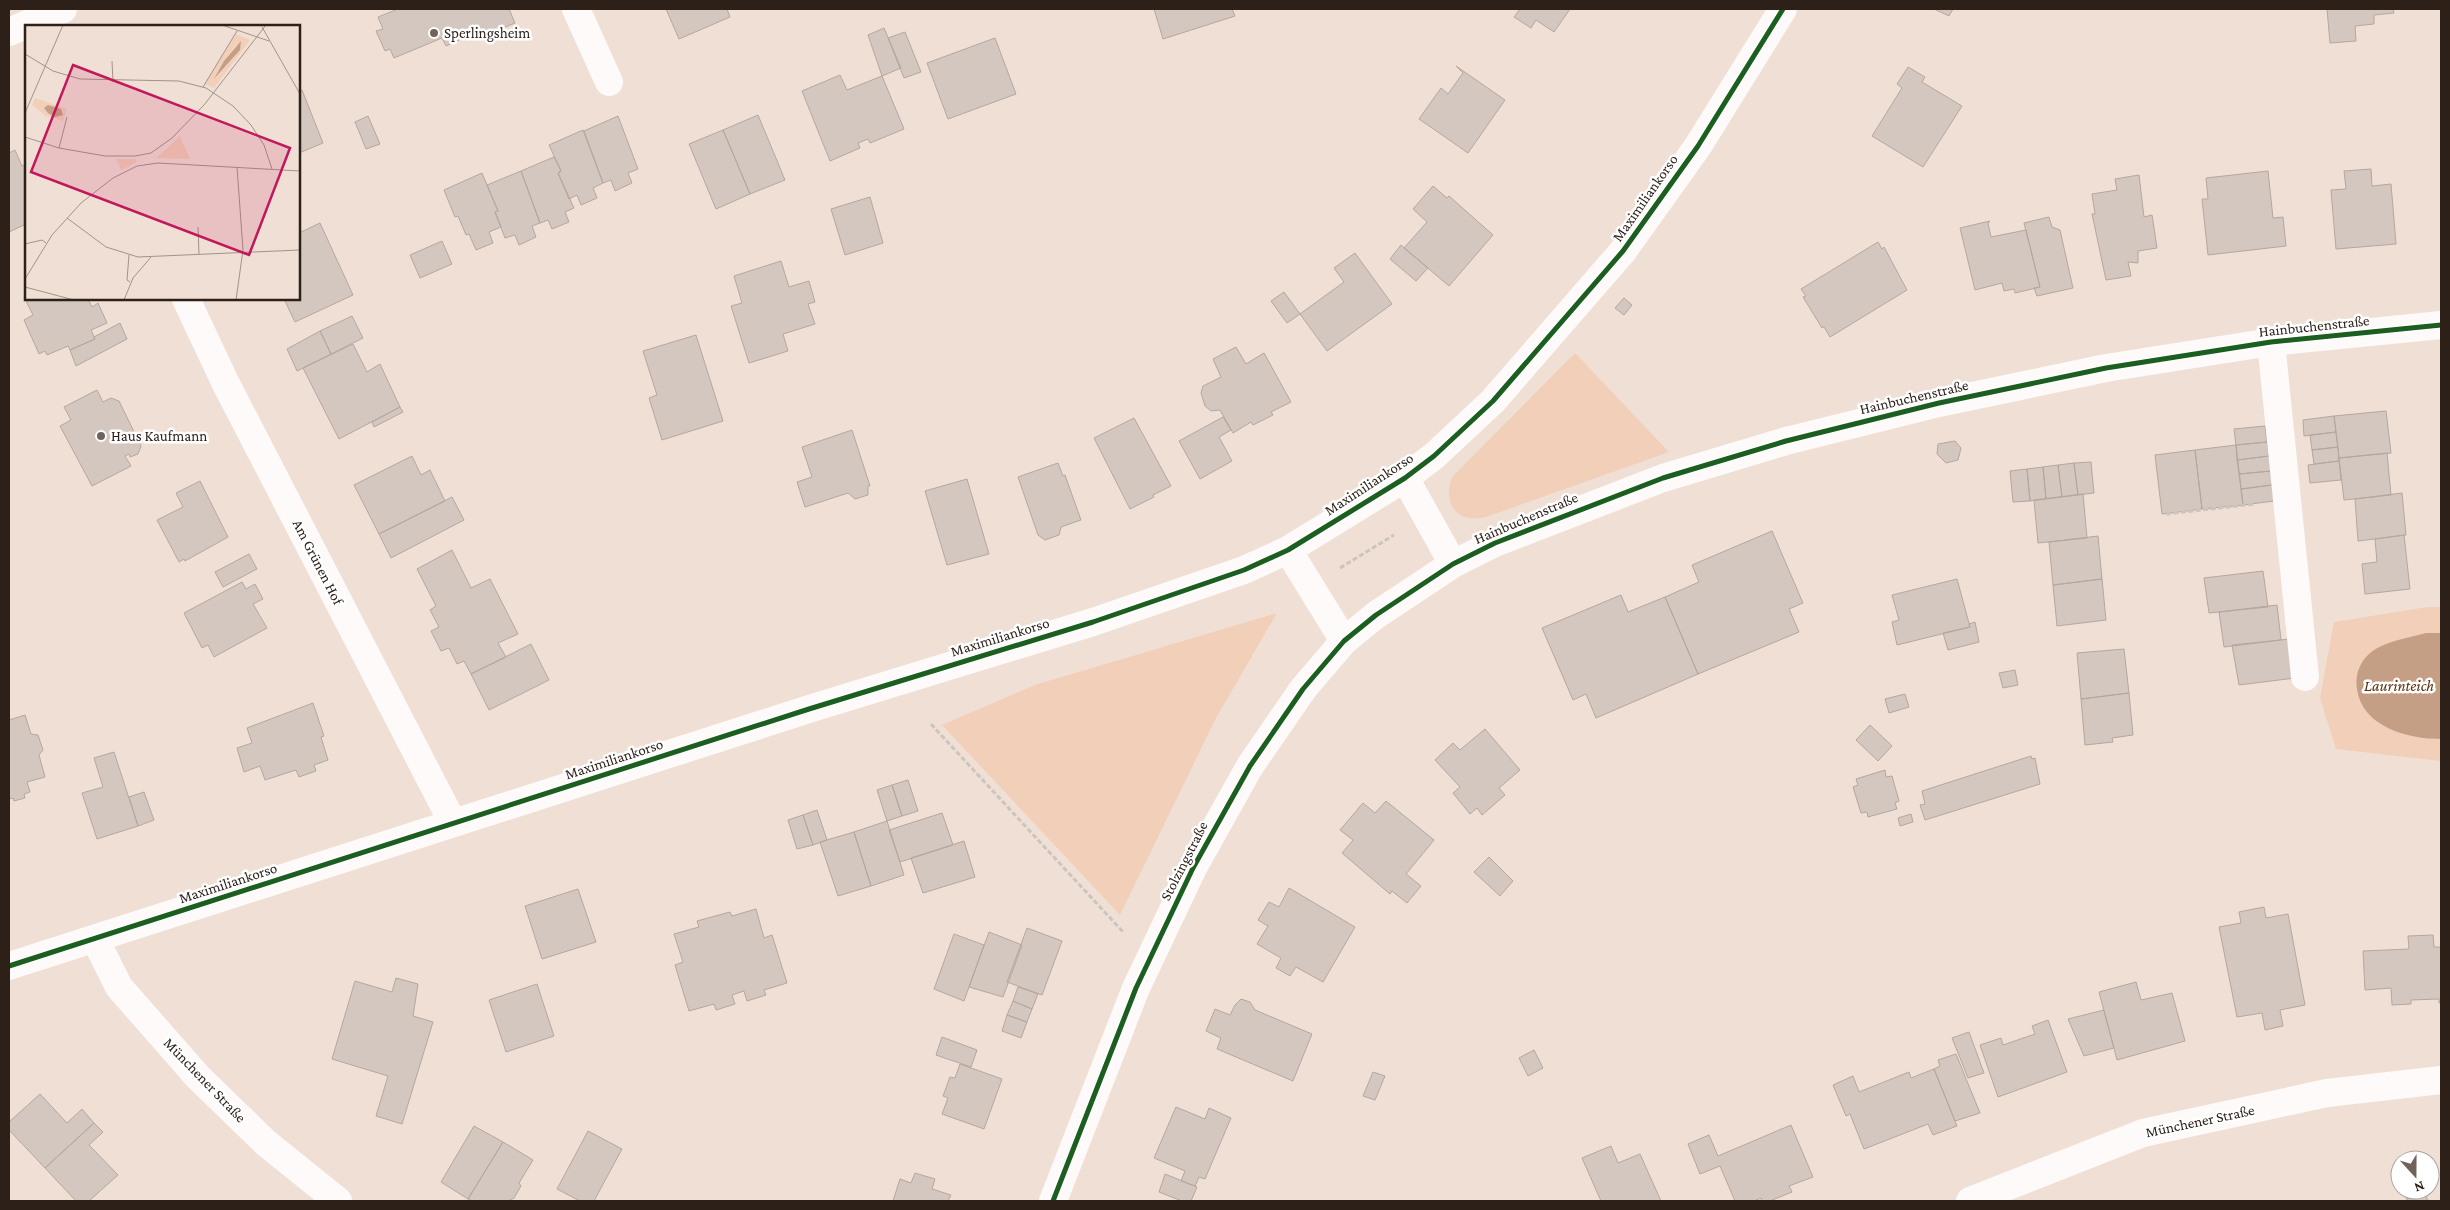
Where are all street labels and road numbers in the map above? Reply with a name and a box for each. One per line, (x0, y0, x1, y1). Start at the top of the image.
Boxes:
street label: Maximiliankorso (1609, 152, 1681, 244)
street label: Hainbuchenstraße (2258, 312, 2370, 340)
street label: Hainbuchenstraße (1858, 377, 1970, 417)
street label: Maximiliankorso (1322, 449, 1416, 519)
street label: Hainbuchenstraße (1472, 489, 1581, 547)
street label: Am Grünen Hof (290, 517, 347, 609)
street label: Maximiliankorso (949, 614, 1051, 660)
street label: Maximiliankorso (563, 736, 665, 782)
street label: Stolzingstraße (1157, 818, 1212, 904)
street label: Maximiliankorso (177, 860, 279, 906)
street label: Münchener Straße (161, 1035, 250, 1126)
street label: Münchener Straße (2144, 1102, 2256, 1140)

